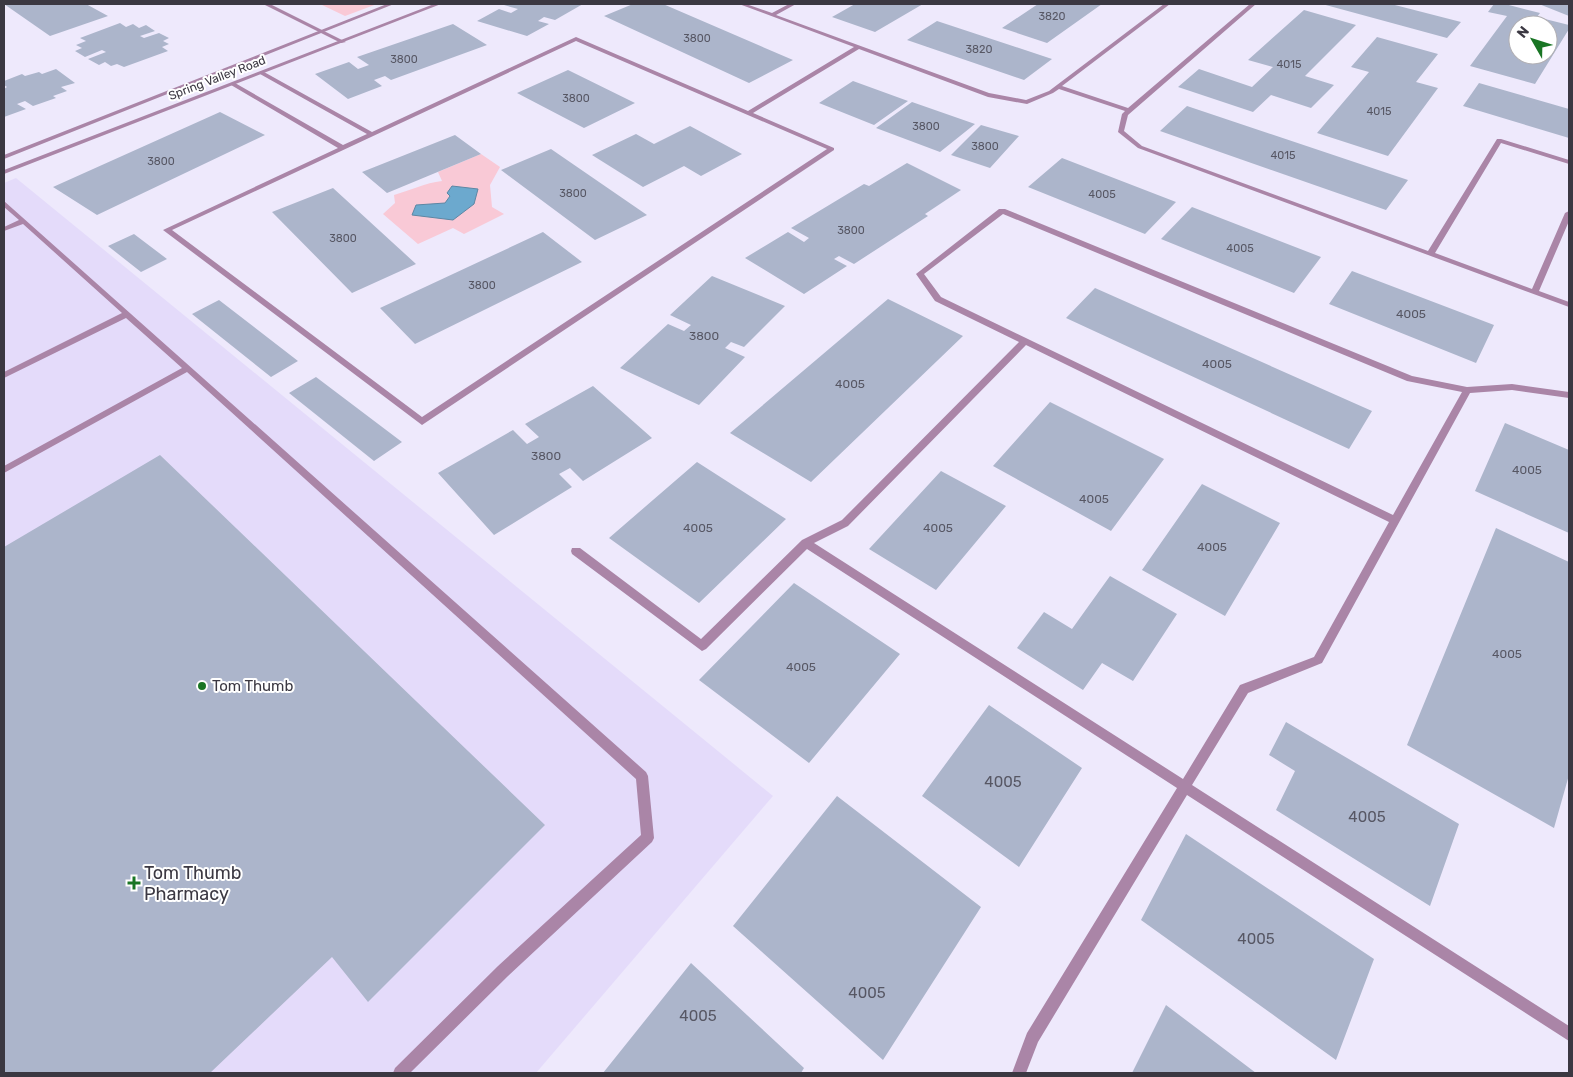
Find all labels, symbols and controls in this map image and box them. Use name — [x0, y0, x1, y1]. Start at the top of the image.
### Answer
house number: 3820 — [1038, 10, 1066, 23]
north arrow — [1508, 15, 1558, 65]
text: N — [1514, 23, 1533, 41]
house number: 3800 — [683, 32, 711, 45]
house number: 3820 — [965, 43, 993, 56]
street label: Spring Valley Road — [166, 53, 268, 103]
house number: 3800 — [390, 53, 418, 66]
house number: 4015 — [1276, 58, 1302, 71]
house number: 3800 — [562, 92, 590, 105]
house number: 4015 — [1366, 105, 1392, 118]
house number: 3800 — [912, 120, 940, 133]
house number: 3800 — [971, 140, 999, 153]
house number: 4015 — [1270, 149, 1296, 162]
house number: 3800 — [147, 155, 175, 168]
house number: 3800 — [559, 187, 587, 200]
house number: 4005 — [1088, 188, 1116, 201]
house number: 3800 — [837, 224, 865, 237]
house number: 3800 — [329, 232, 357, 245]
house number: 4005 — [1226, 242, 1254, 255]
house number: 3800 — [468, 279, 496, 292]
house number: 4005 — [1396, 307, 1426, 321]
house number: 3800 — [689, 329, 719, 343]
house number: 4005 — [1202, 357, 1232, 371]
house number: 4005 — [835, 377, 865, 391]
house number: 3800 — [531, 449, 561, 463]
house number: 4005 — [1512, 463, 1542, 477]
house number: 4005 — [1079, 492, 1109, 506]
house number: 4005 — [683, 521, 713, 535]
house number: 4005 — [923, 521, 953, 535]
house number: 4005 — [1197, 540, 1227, 554]
house number: 4005 — [1492, 647, 1522, 661]
house number: 4005 — [786, 660, 816, 674]
place label: Tom Thumb — [212, 677, 293, 695]
marker: Tom Thumb — [196, 680, 208, 692]
house number: 4005 — [984, 773, 1022, 791]
house number: 4005 — [1348, 808, 1386, 826]
place label: Tom Thumb Pharmacy — [144, 862, 242, 905]
marker: Tom Thumb Pharmacy — [128, 877, 140, 889]
house number: 4005 — [1237, 930, 1275, 948]
house number: 4005 — [848, 984, 886, 1002]
house number: 4005 — [679, 1007, 717, 1025]

